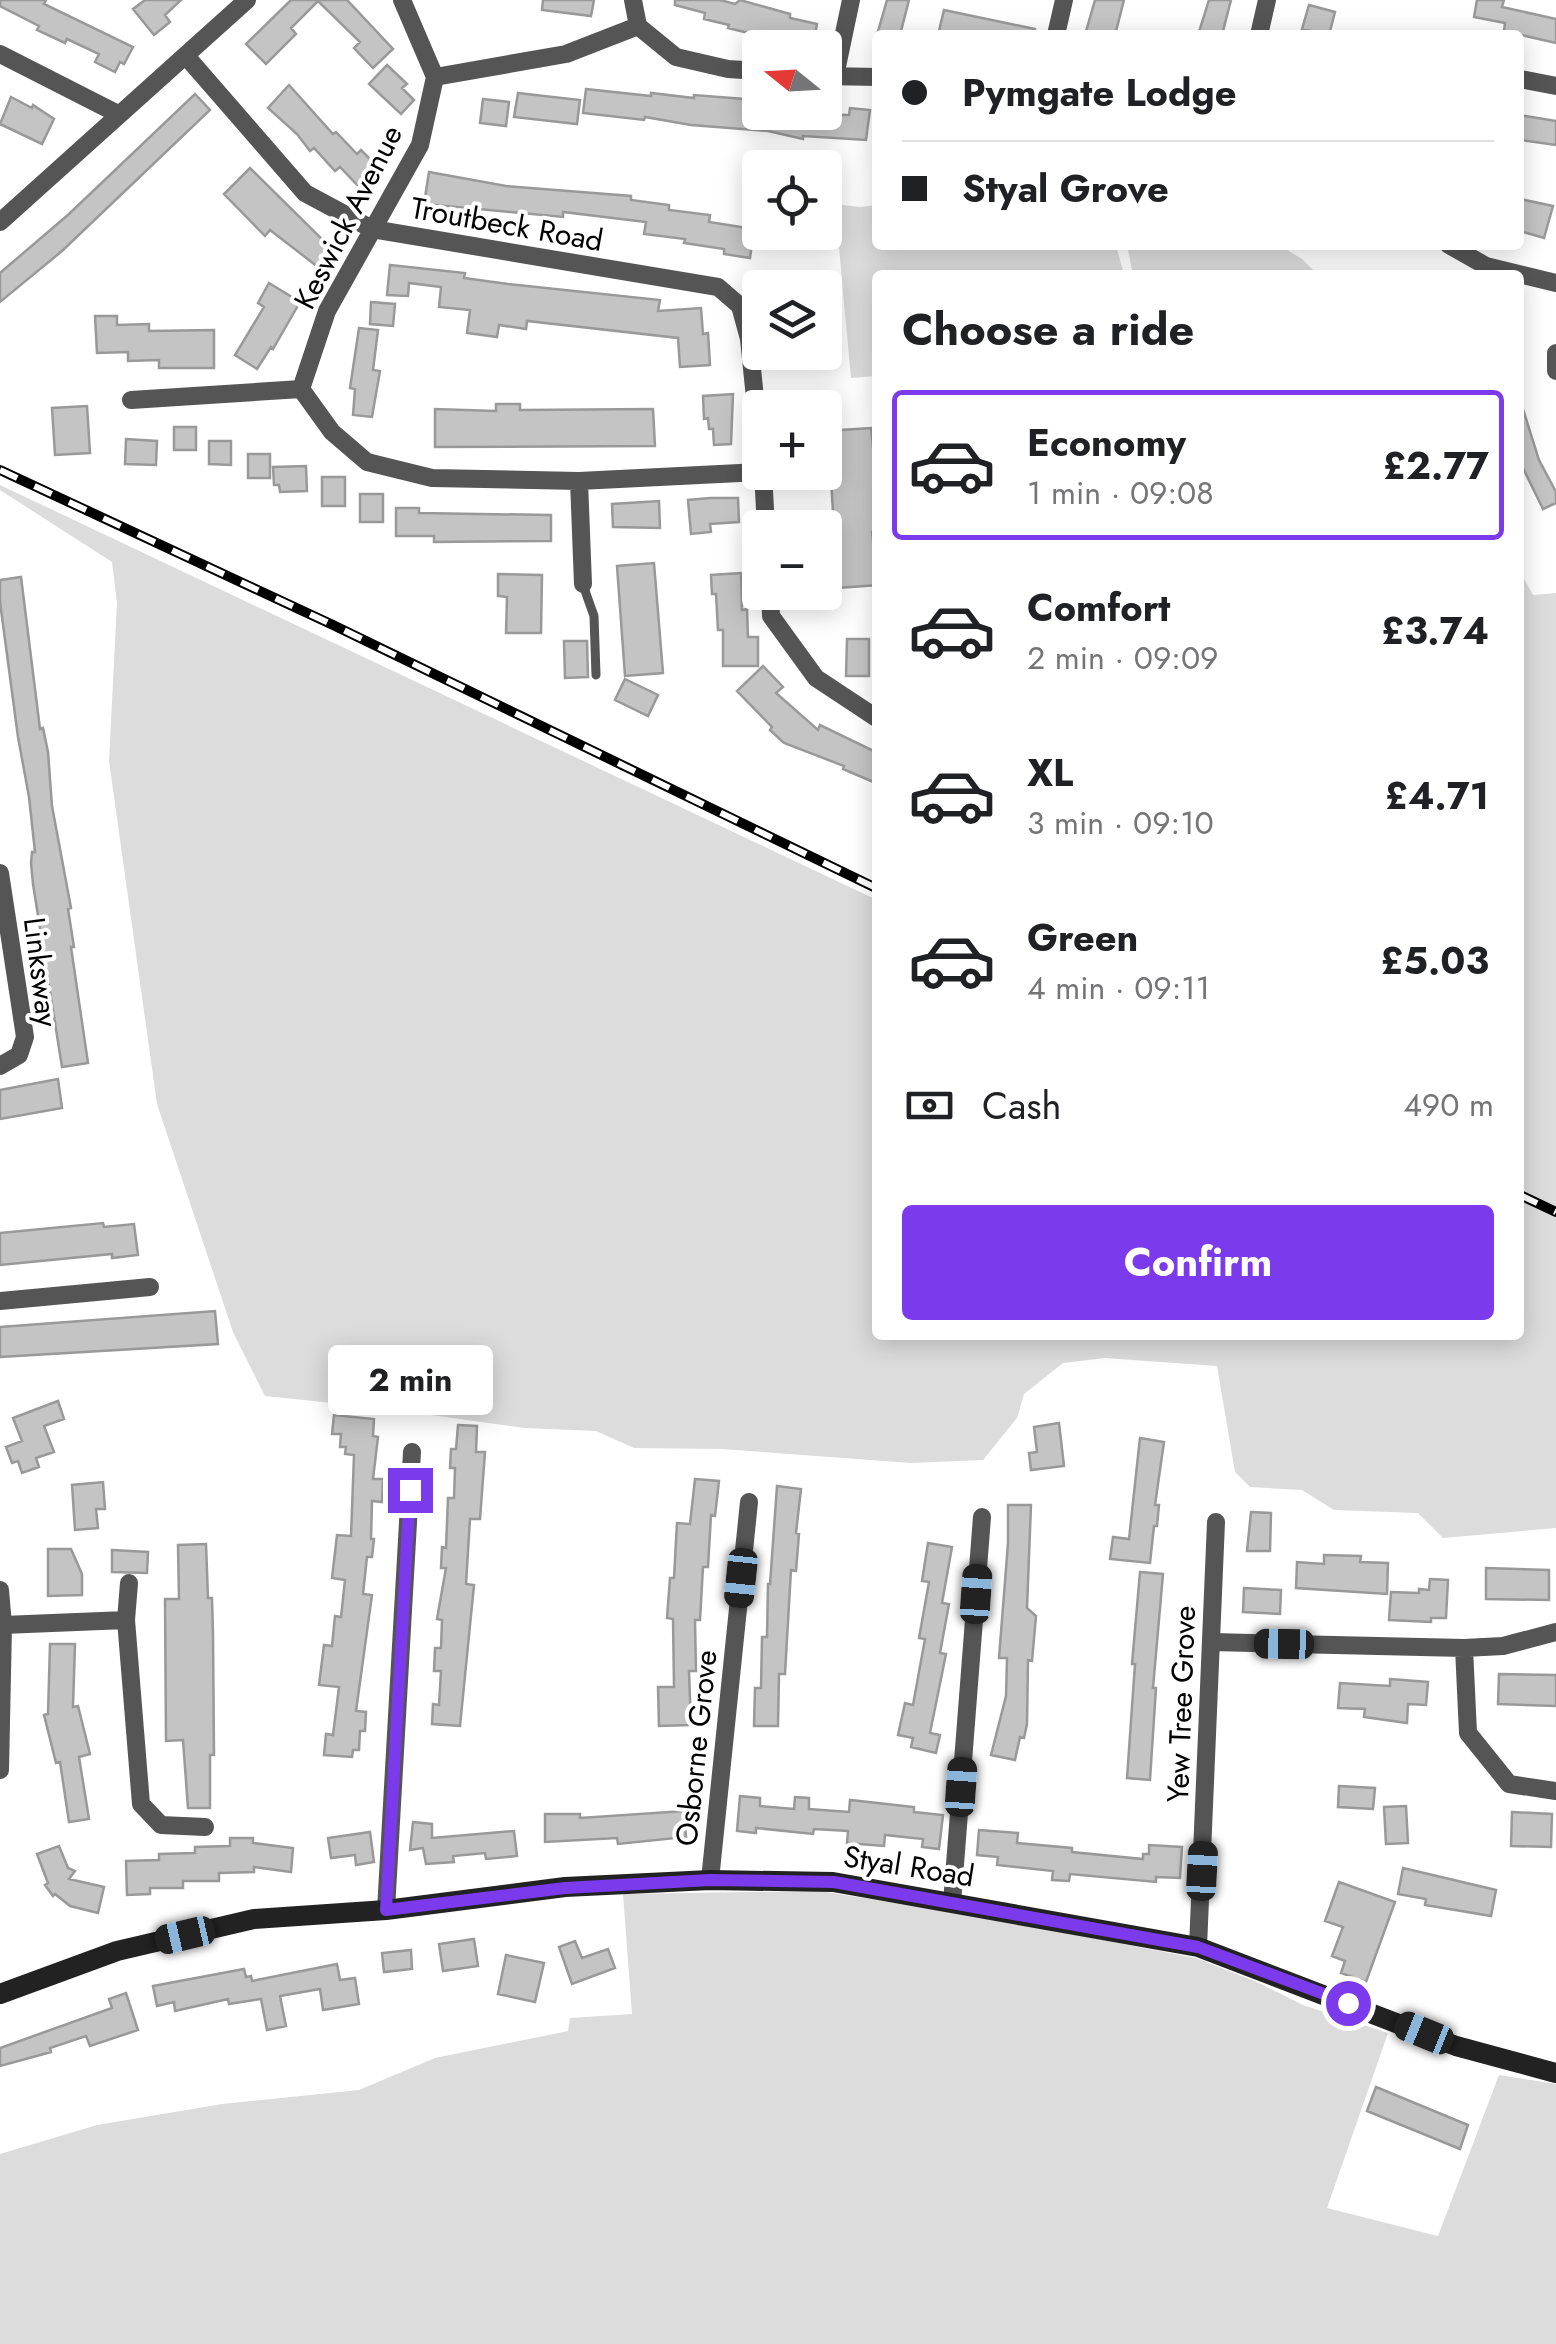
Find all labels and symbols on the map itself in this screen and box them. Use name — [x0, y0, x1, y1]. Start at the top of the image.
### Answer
north arrow — [742, 30, 842, 130]
street label: Keswick Avenue — [283, 117, 413, 317]
street label: Troutbeck Road — [407, 186, 607, 262]
street label: Linksway — [13, 915, 69, 1030]
callout: 2 min — [328, 1345, 492, 1415]
route end — [388, 1468, 433, 1513]
car — [723, 1547, 759, 1609]
car — [959, 1563, 993, 1625]
street label: Yew Tree Grove — [1156, 1605, 1206, 1803]
car — [1254, 1628, 1314, 1660]
street label: Osborne Grove — [664, 1648, 728, 1848]
car — [944, 1756, 978, 1818]
street label: Styal Road — [841, 1834, 977, 1898]
car — [1185, 1840, 1219, 1902]
car — [152, 1914, 218, 1956]
route start — [1326, 1981, 1371, 2026]
car — [1391, 2008, 1457, 2058]

